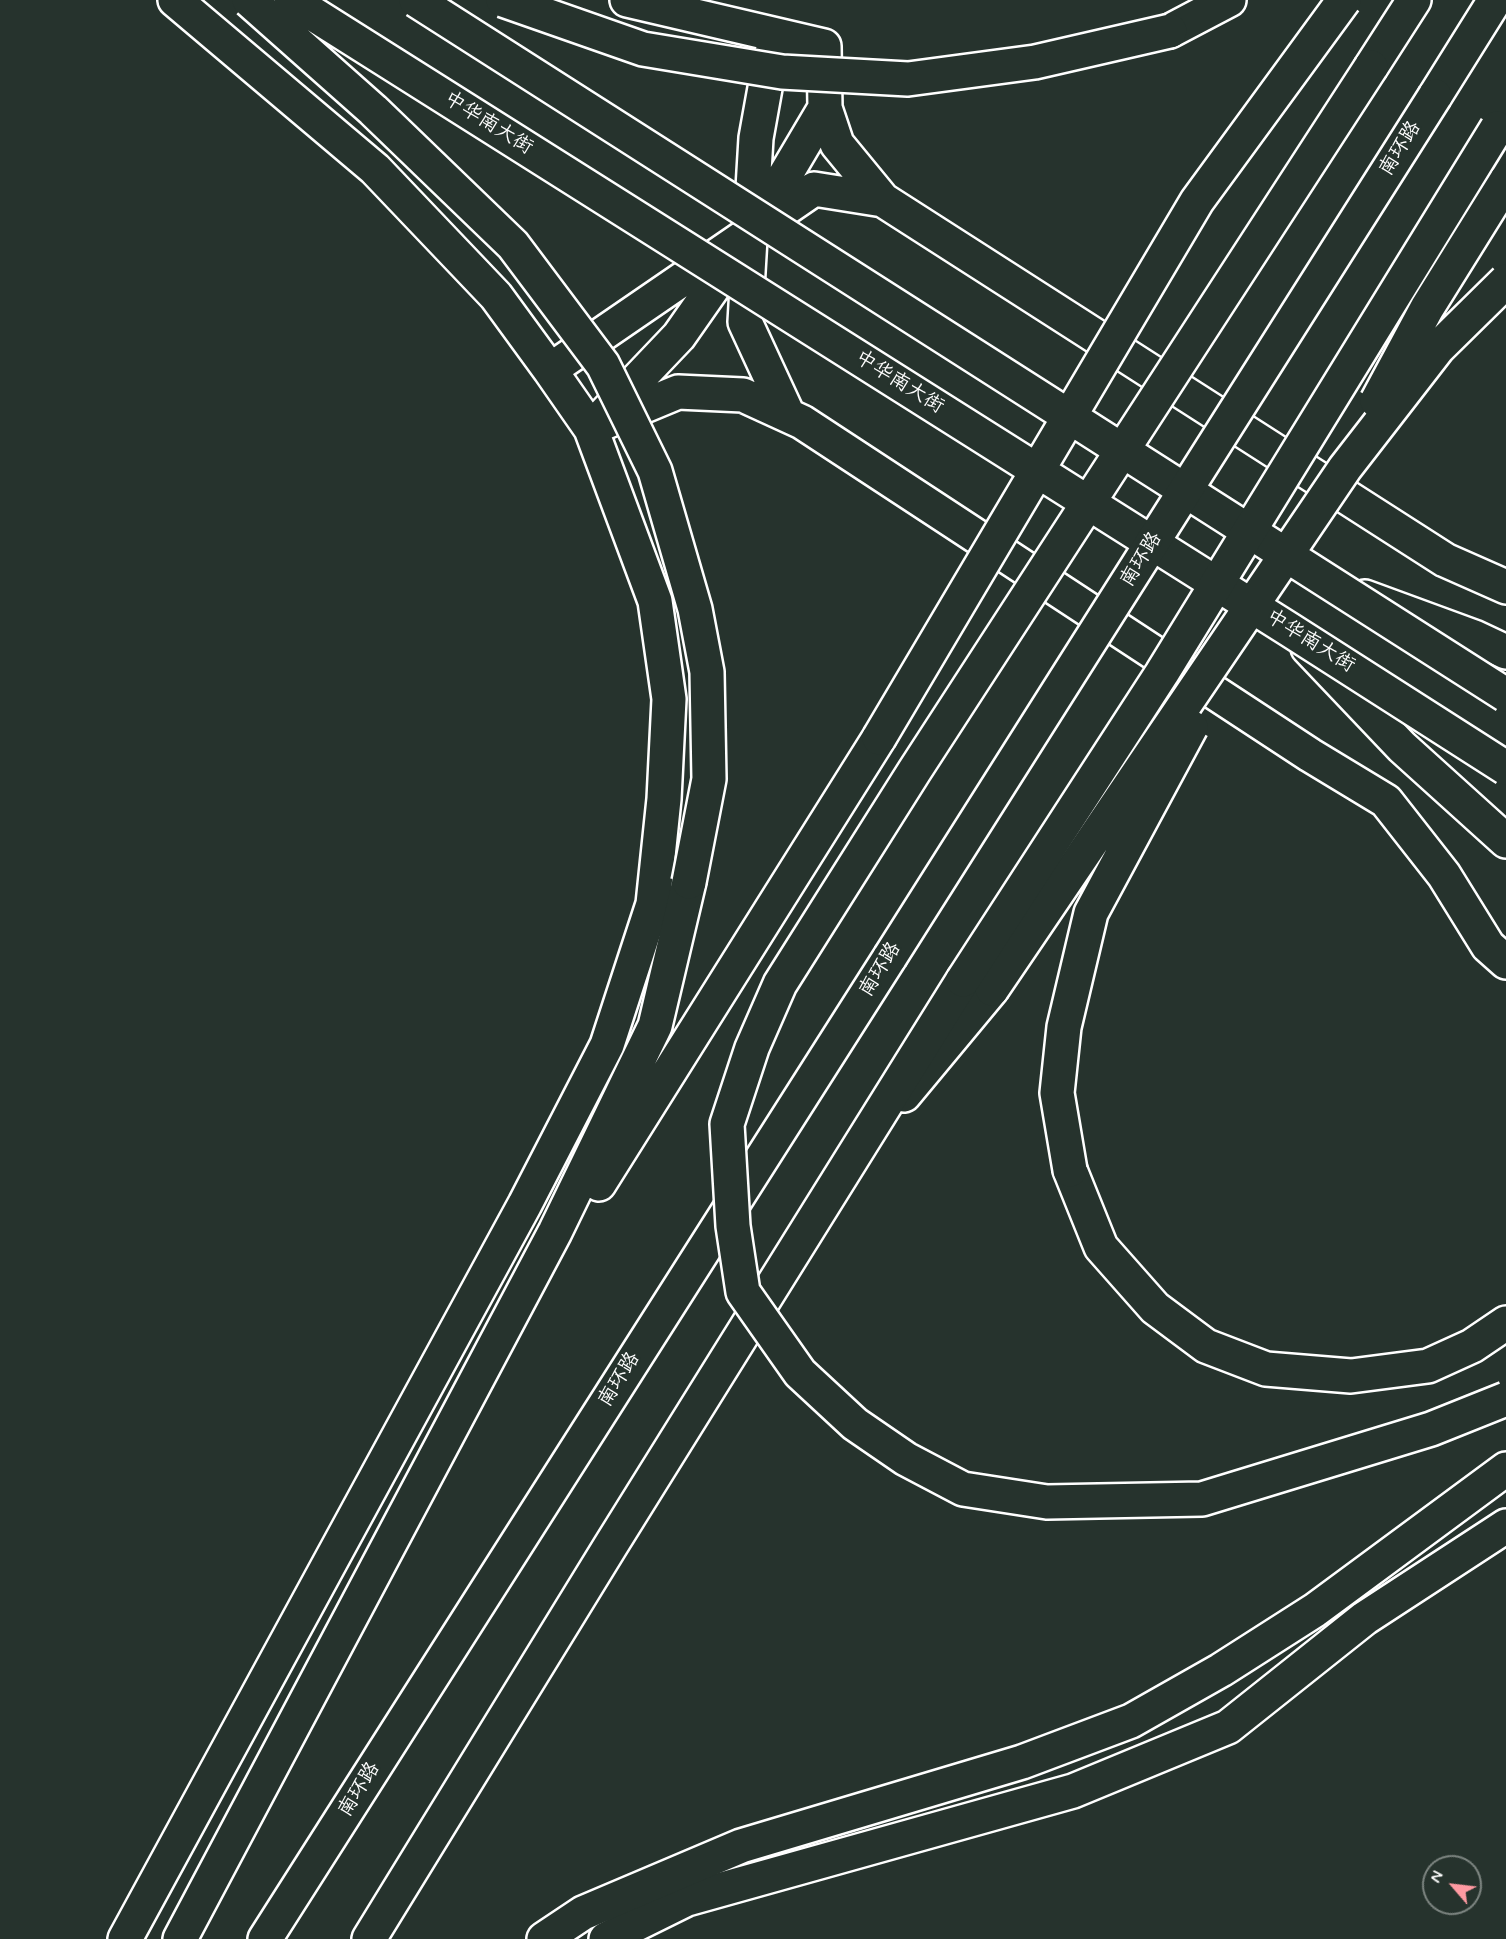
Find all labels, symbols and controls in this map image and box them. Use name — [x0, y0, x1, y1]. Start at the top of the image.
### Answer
street label: 中华南大街 — [439, 87, 537, 161]
street label: 南环路 — [1375, 117, 1427, 181]
street label: 中华南大街 — [850, 346, 948, 420]
street label: 南环路 — [1116, 528, 1168, 592]
street label: 中华南大街 — [1261, 605, 1359, 679]
street label: 南环路 — [855, 938, 907, 1002]
street label: 南环路 — [594, 1348, 646, 1412]
street label: 南环路 — [334, 1758, 386, 1822]
north arrow — [1422, 1855, 1482, 1915]
text: N — [1426, 1868, 1449, 1887]

